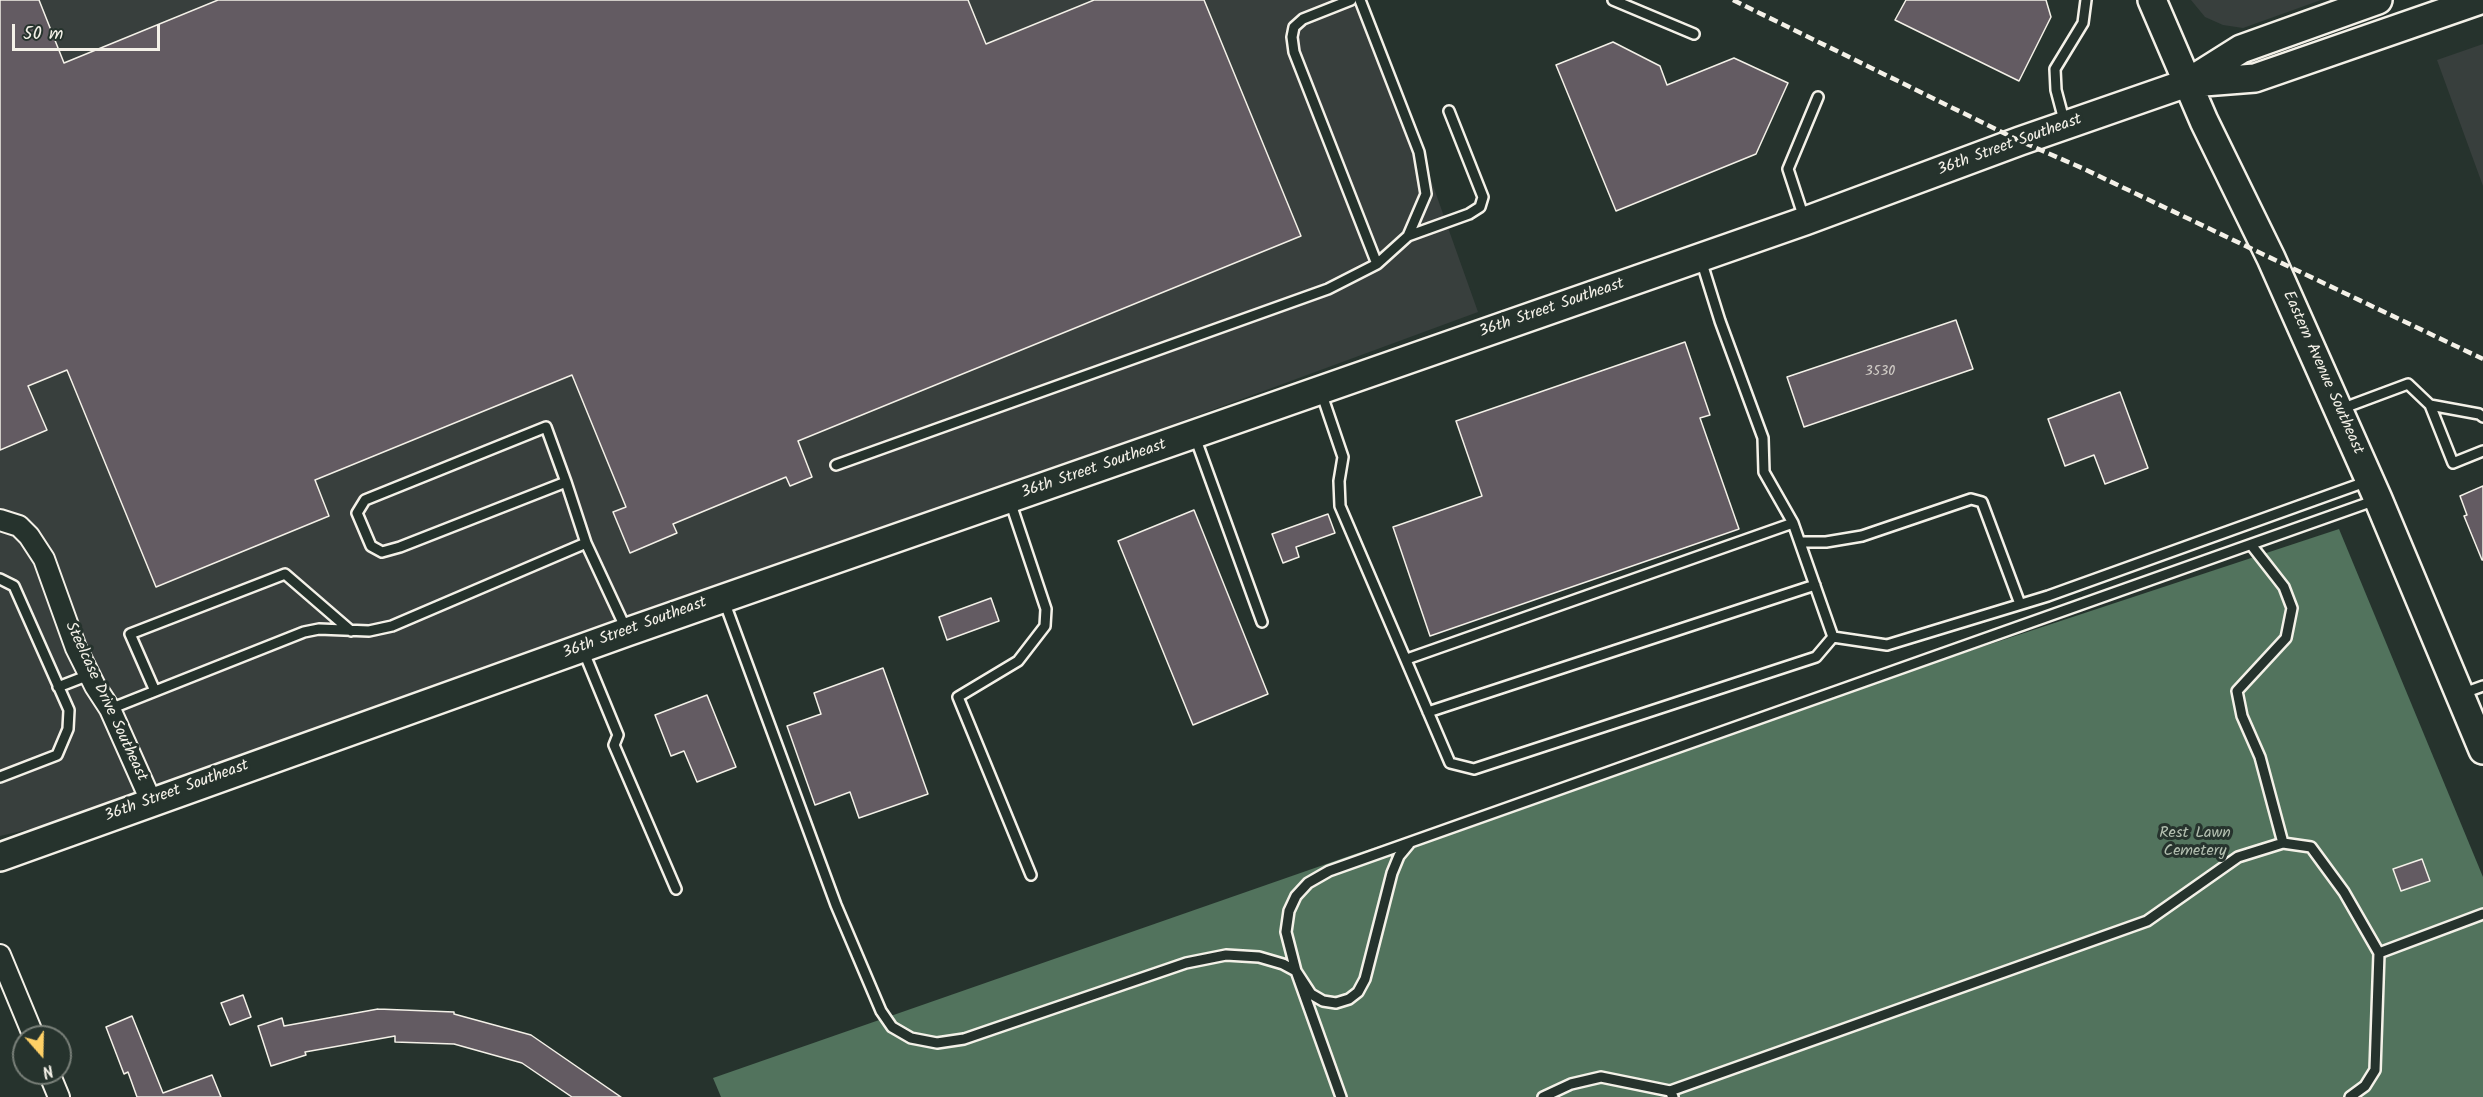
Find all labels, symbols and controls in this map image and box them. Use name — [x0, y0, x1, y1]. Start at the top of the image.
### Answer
scale bar — [15, 12, 164, 50]
text: 50 m — [23, 20, 63, 49]
street label: 36th Street Southeast — [1935, 111, 2085, 181]
street label: 36th Street Southeast — [1477, 275, 1627, 343]
street label: Eastern Avenue Southeast — [2277, 288, 2367, 458]
house number: 3530 — [1865, 365, 1895, 381]
street label: 36th Street Southeast — [1019, 436, 1169, 504]
street label: 36th Street Southeast — [560, 594, 710, 664]
street label: Steelcase Drive Southeast — [60, 619, 150, 785]
street label: 36th Street Southeast — [102, 757, 252, 827]
park label: Rest Lawn Cemetery — [2159, 824, 2231, 862]
north arrow — [12, 1025, 72, 1085]
text: N — [39, 1057, 57, 1084]

